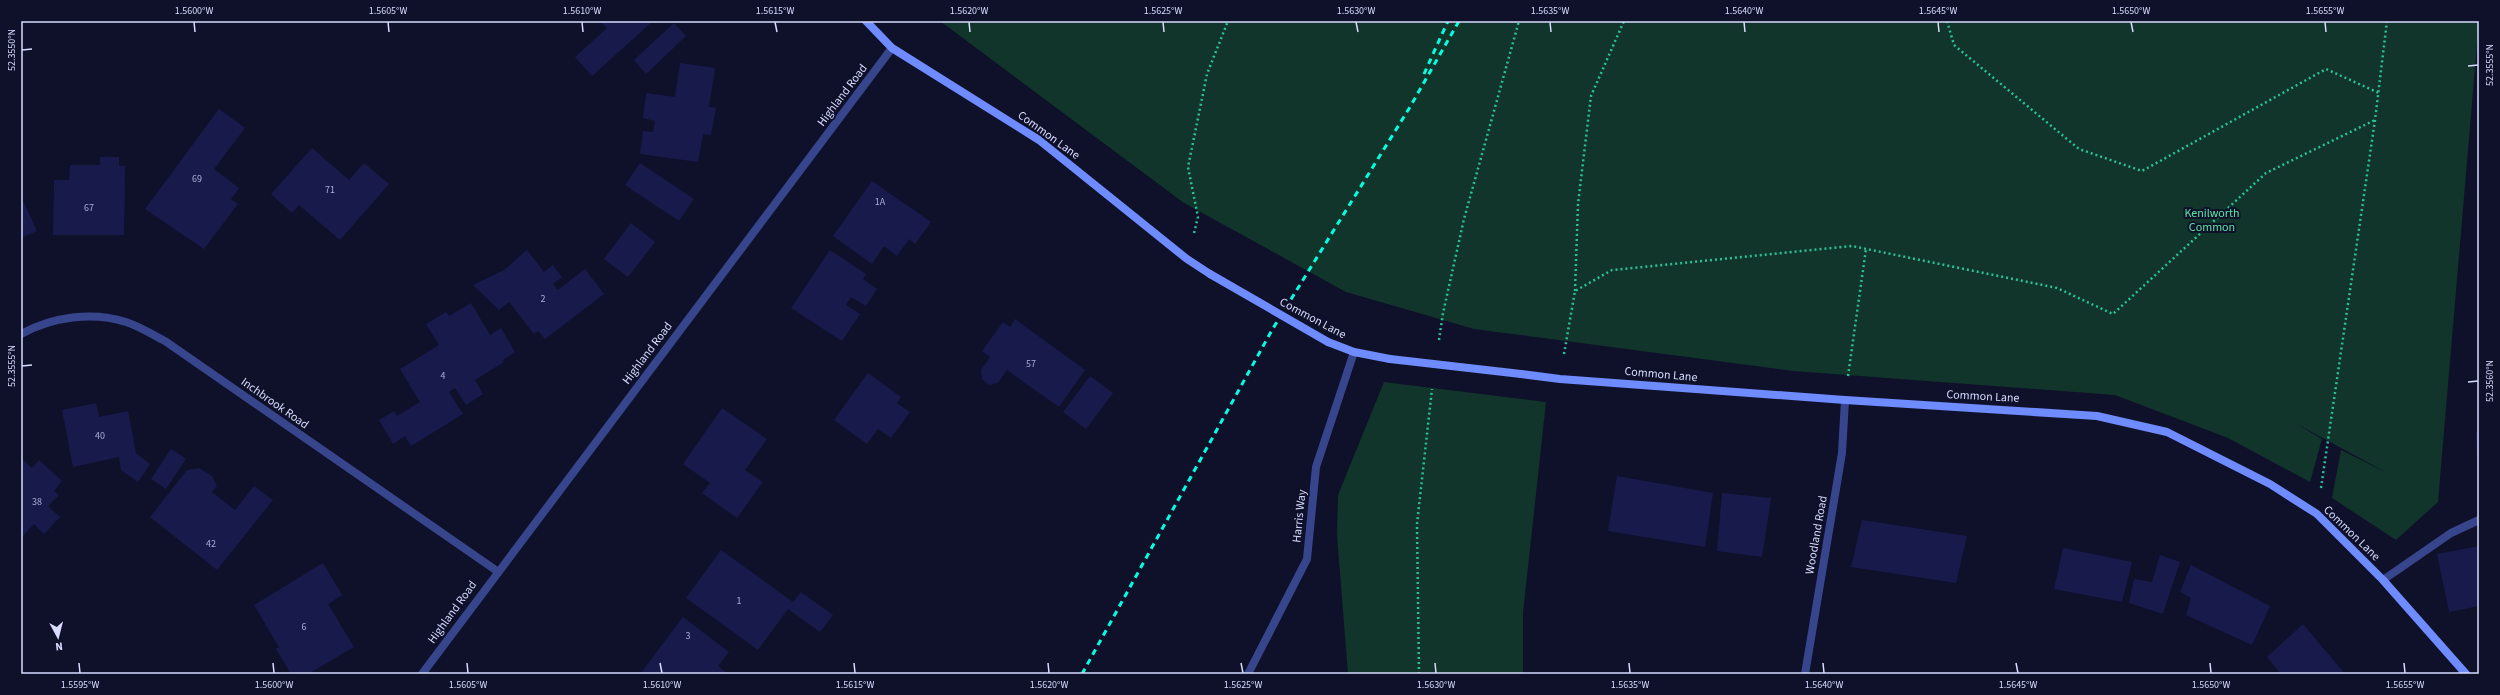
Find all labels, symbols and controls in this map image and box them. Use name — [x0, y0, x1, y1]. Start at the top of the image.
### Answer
text: 1.5600°W — [175, 4, 213, 18]
text: 1.5605°W — [369, 4, 407, 18]
text: 1.5610°W — [563, 4, 601, 18]
text: 1.5615°W — [756, 4, 794, 18]
text: 1.5620°W — [950, 4, 988, 18]
text: 1.5625°W — [1144, 4, 1182, 18]
text: 1.5630°W — [1337, 4, 1375, 18]
text: 1.5635°W — [1531, 4, 1569, 18]
text: 1.5640°W — [1725, 4, 1763, 18]
text: 1.5645°W — [1919, 4, 1957, 18]
text: 1.5650°W — [2112, 4, 2150, 18]
text: 1.5655°W — [2306, 4, 2344, 18]
text: 52.3550°N — [5, 29, 19, 71]
text: 52.3555°N — [2483, 44, 2497, 86]
street label: Highland Road — [813, 61, 871, 130]
street label: Common Lane — [1014, 107, 1083, 164]
house number: 69 — [192, 172, 202, 186]
house number: 71 — [325, 183, 335, 197]
house number: 1A — [875, 195, 886, 209]
house number: 67 — [84, 201, 94, 215]
park label: Kenilworth Common — [2184, 205, 2240, 236]
house number: 2 — [541, 292, 546, 306]
street label: Common Lane — [1276, 294, 1349, 343]
street label: Highland Road — [618, 319, 676, 388]
text: 52.3555°N — [5, 345, 19, 387]
house number: 57 — [1026, 357, 1036, 371]
text: 52.3560°N — [2483, 360, 2497, 402]
street label: Common Lane — [1624, 363, 1698, 386]
house number: 4 — [441, 369, 446, 383]
street label: Inchbrook Road — [237, 374, 312, 433]
street label: Common Lane — [1946, 386, 2020, 407]
house number: 40 — [95, 429, 105, 443]
street label: Harris Way — [1288, 488, 1311, 544]
street label: Woodland Road — [1801, 494, 1832, 576]
house number: 38 — [32, 495, 42, 509]
street label: Common Lane — [2319, 502, 2384, 565]
house number: 42 — [206, 537, 216, 551]
street label: Highland Road — [424, 577, 481, 647]
house number: 1 — [737, 594, 742, 608]
north arrow — [38, 617, 78, 657]
house number: 6 — [302, 620, 307, 634]
house number: 3 — [686, 629, 691, 643]
text: N — [55, 639, 64, 654]
text: 1.5595°W — [61, 678, 99, 692]
text: 1.5600°W — [255, 678, 293, 692]
text: 1.5605°W — [449, 678, 487, 692]
text: 1.5610°W — [643, 678, 681, 692]
text: 1.5615°W — [836, 678, 874, 692]
text: 1.5620°W — [1030, 678, 1068, 692]
text: 1.5625°W — [1224, 678, 1262, 692]
text: 1.5630°W — [1417, 678, 1455, 692]
text: 1.5635°W — [1611, 678, 1649, 692]
text: 1.5640°W — [1805, 678, 1843, 692]
text: 1.5645°W — [1999, 678, 2037, 692]
text: 1.5650°W — [2192, 678, 2230, 692]
text: 1.5655°W — [2386, 678, 2424, 692]

